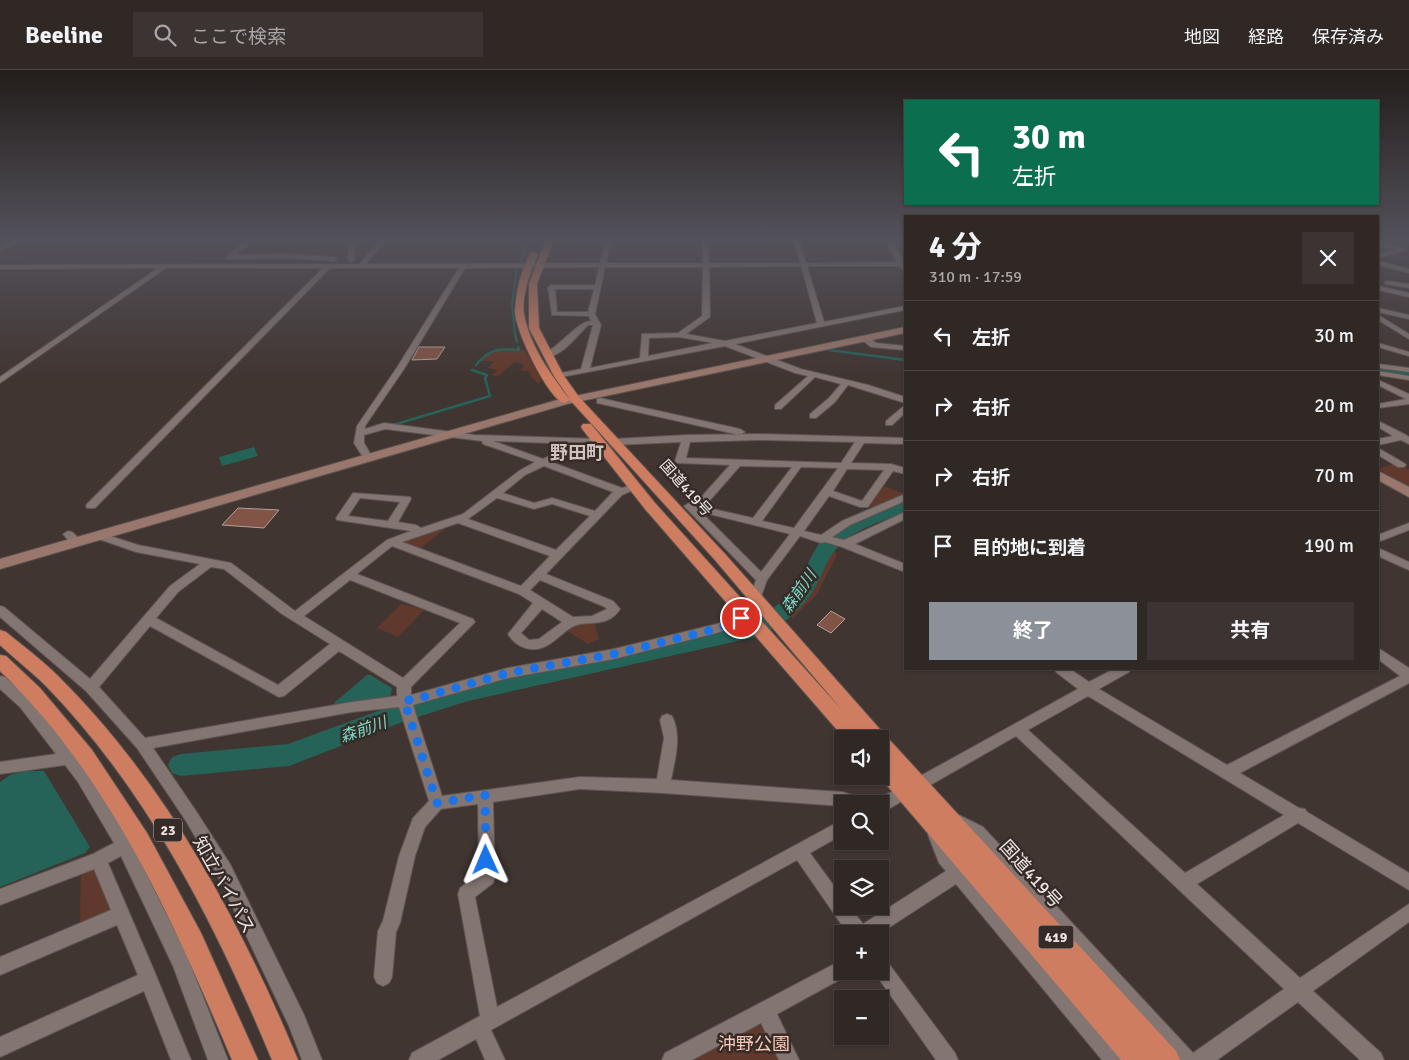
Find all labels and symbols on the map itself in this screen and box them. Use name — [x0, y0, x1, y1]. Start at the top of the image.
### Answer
district label: 野田町 — [550, 442, 604, 464]
street label: 国道419号 — [656, 456, 716, 520]
water label: 森前川 — [777, 565, 822, 617]
pin — [720, 597, 762, 639]
water label: 森前川 — [337, 712, 391, 747]
road number: 23 — [154, 818, 182, 842]
street label: 知立バイパス — [188, 833, 260, 937]
position arrow — [459, 833, 511, 885]
street label: 国道419号 — [995, 836, 1067, 912]
road number: 419 — [1038, 926, 1074, 949]
park label: 沖野公園 — [718, 1033, 790, 1055]

